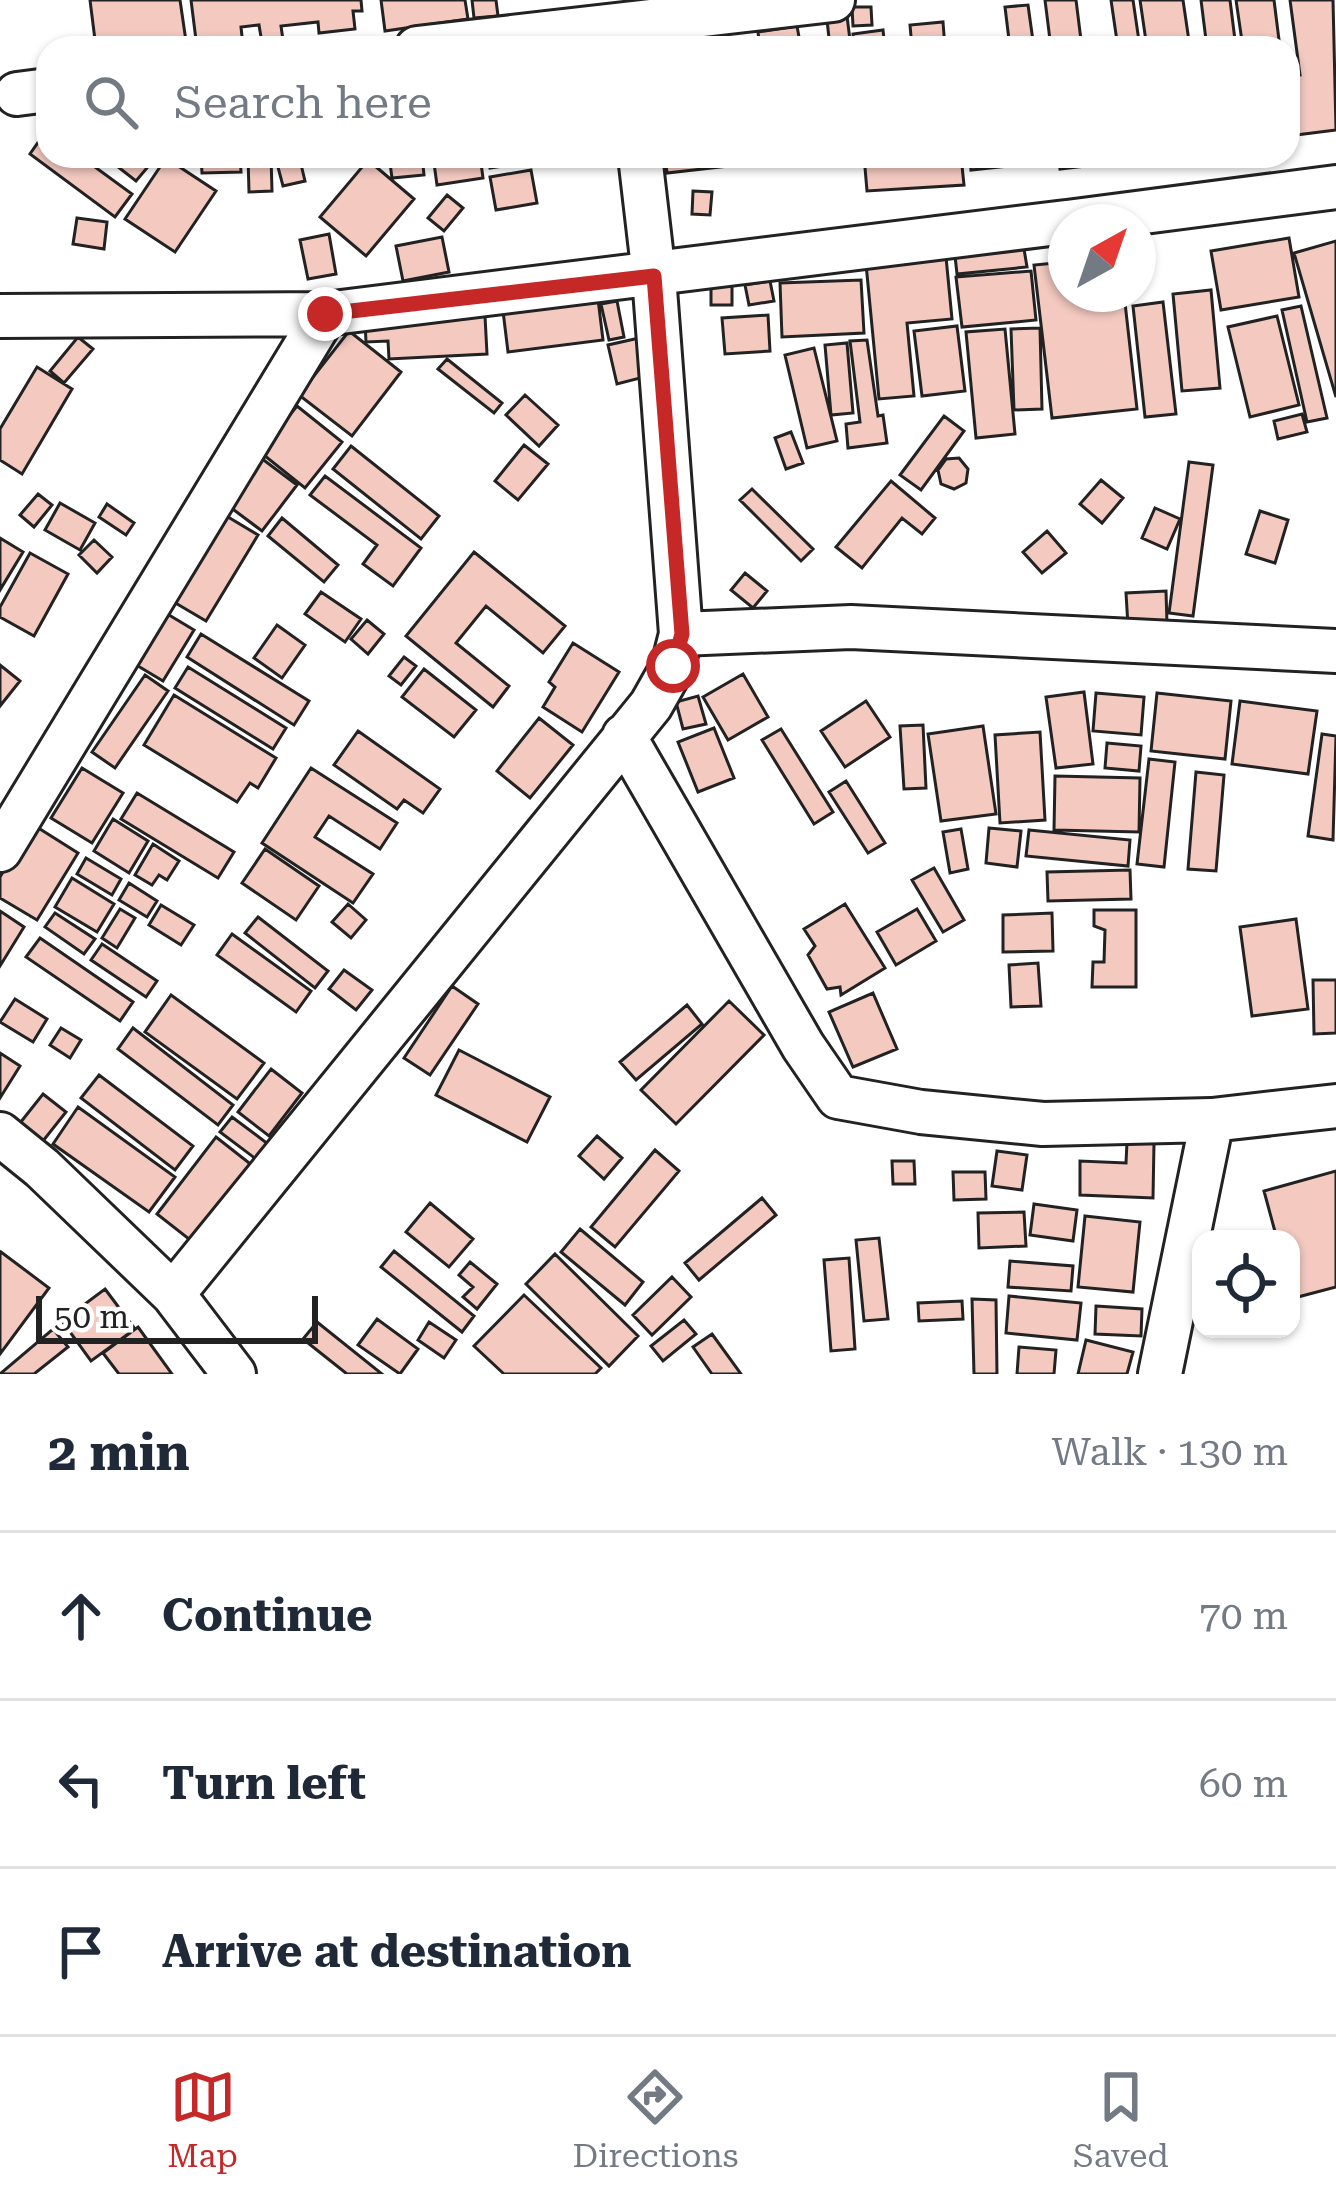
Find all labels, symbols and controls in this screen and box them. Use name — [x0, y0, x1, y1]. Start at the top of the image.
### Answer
search box — [36, 36, 1300, 168]
icon: search — [78, 69, 144, 135]
text: Search here — [174, 76, 432, 129]
north arrow — [1048, 204, 1156, 312]
route end — [298, 287, 352, 341]
route start — [646, 639, 700, 693]
map controls — [1192, 1230, 1300, 1338]
button: locate — [1192, 1230, 1300, 1338]
scale bar — [36, 1290, 318, 1343]
text: 50 m — [54, 1297, 129, 1336]
text: 2 min — [48, 1423, 190, 1482]
text: Walk · 130 m — [1052, 1429, 1288, 1475]
icon: ahead — [48, 1583, 114, 1649]
text: Continue — [162, 1589, 373, 1642]
text: 70 m — [1199, 1593, 1288, 1639]
icon: left — [48, 1751, 114, 1817]
text: Turn left — [162, 1757, 366, 1810]
text: 60 m — [1199, 1761, 1288, 1807]
icon: arrive — [48, 1919, 114, 1985]
text: Arrive at destination — [162, 1925, 631, 1978]
tab: Map — [167, 2064, 238, 2175]
tab: Directions — [572, 2064, 738, 2175]
tab: Saved — [1073, 2064, 1169, 2175]

